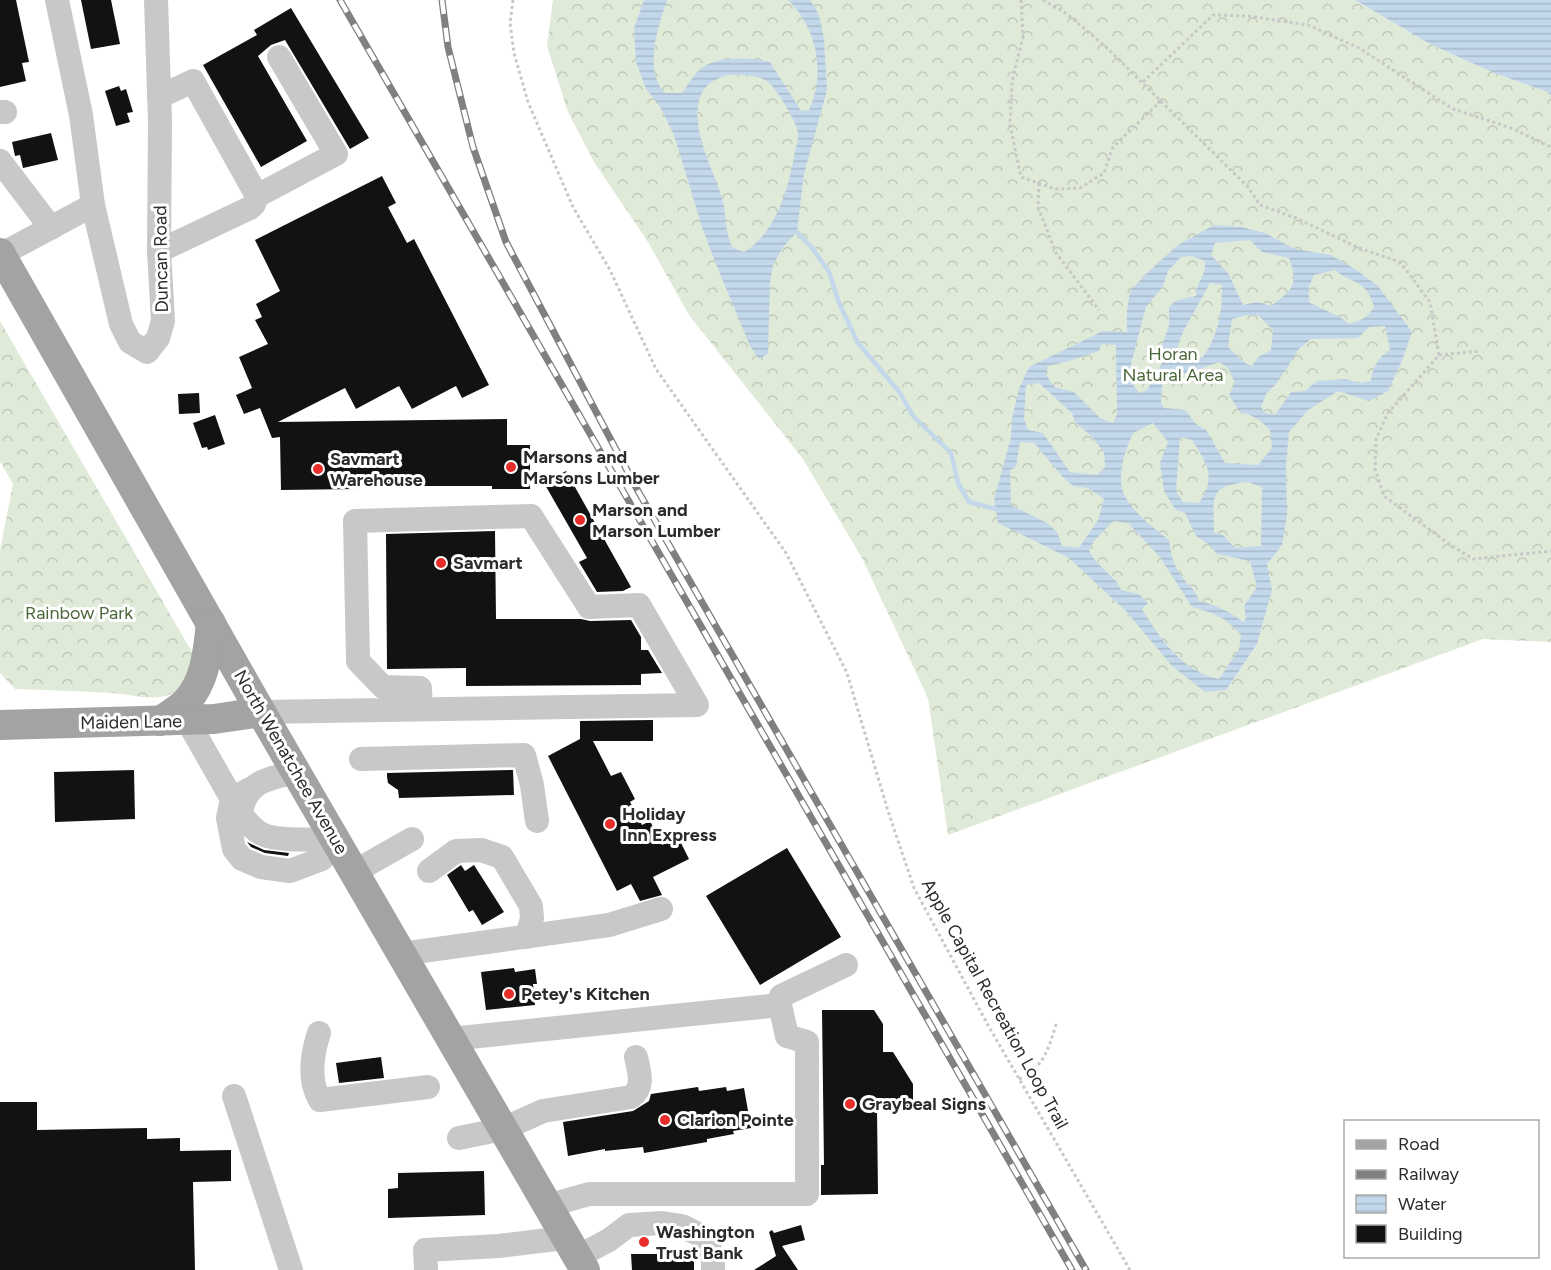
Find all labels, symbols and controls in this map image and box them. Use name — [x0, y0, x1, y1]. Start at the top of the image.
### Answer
street label: Duncan Road — [149, 205, 173, 313]
park label: Horan Natural Area — [1123, 343, 1223, 386]
place label: Marsons and Marsons Lumber — [523, 446, 660, 489]
place label: Savmart Warehouse — [330, 448, 423, 491]
marker: Marsons and Marsons Lumber — [504, 460, 518, 474]
marker: Savmart Warehouse — [311, 462, 325, 476]
place label: Marson and Marson Lumber — [592, 499, 720, 542]
marker: Marson and Marson Lumber — [573, 513, 587, 527]
place label: Savmart — [453, 552, 523, 574]
marker: Savmart — [434, 556, 448, 570]
park label: Rainbow Park — [25, 602, 133, 624]
street label: North Wenatchee Avenue — [229, 666, 353, 858]
street label: Maiden Lane — [80, 710, 182, 734]
place label: Holiday Inn Express — [622, 803, 717, 846]
marker: Holiday Inn Express — [603, 817, 617, 831]
street label: Apple Capital Recreation Loop Trail — [917, 875, 1073, 1133]
place label: Petey's Kitchen — [521, 983, 650, 1005]
marker: Petey's Kitchen — [502, 987, 516, 1001]
place label: Graybeal Signs — [862, 1093, 987, 1115]
marker: Graybeal Signs — [843, 1097, 857, 1111]
place label: Clarion Pointe — [677, 1109, 794, 1131]
marker: Clarion Pointe — [658, 1113, 672, 1127]
legend — [1344, 1120, 1539, 1258]
text: Road — [1398, 1133, 1439, 1155]
text: Railway — [1398, 1163, 1460, 1185]
text: Water — [1398, 1193, 1446, 1215]
place label: Washington Trust Bank — [656, 1221, 755, 1264]
text: Building — [1398, 1223, 1463, 1245]
marker: Washington Trust Bank — [637, 1235, 651, 1249]

